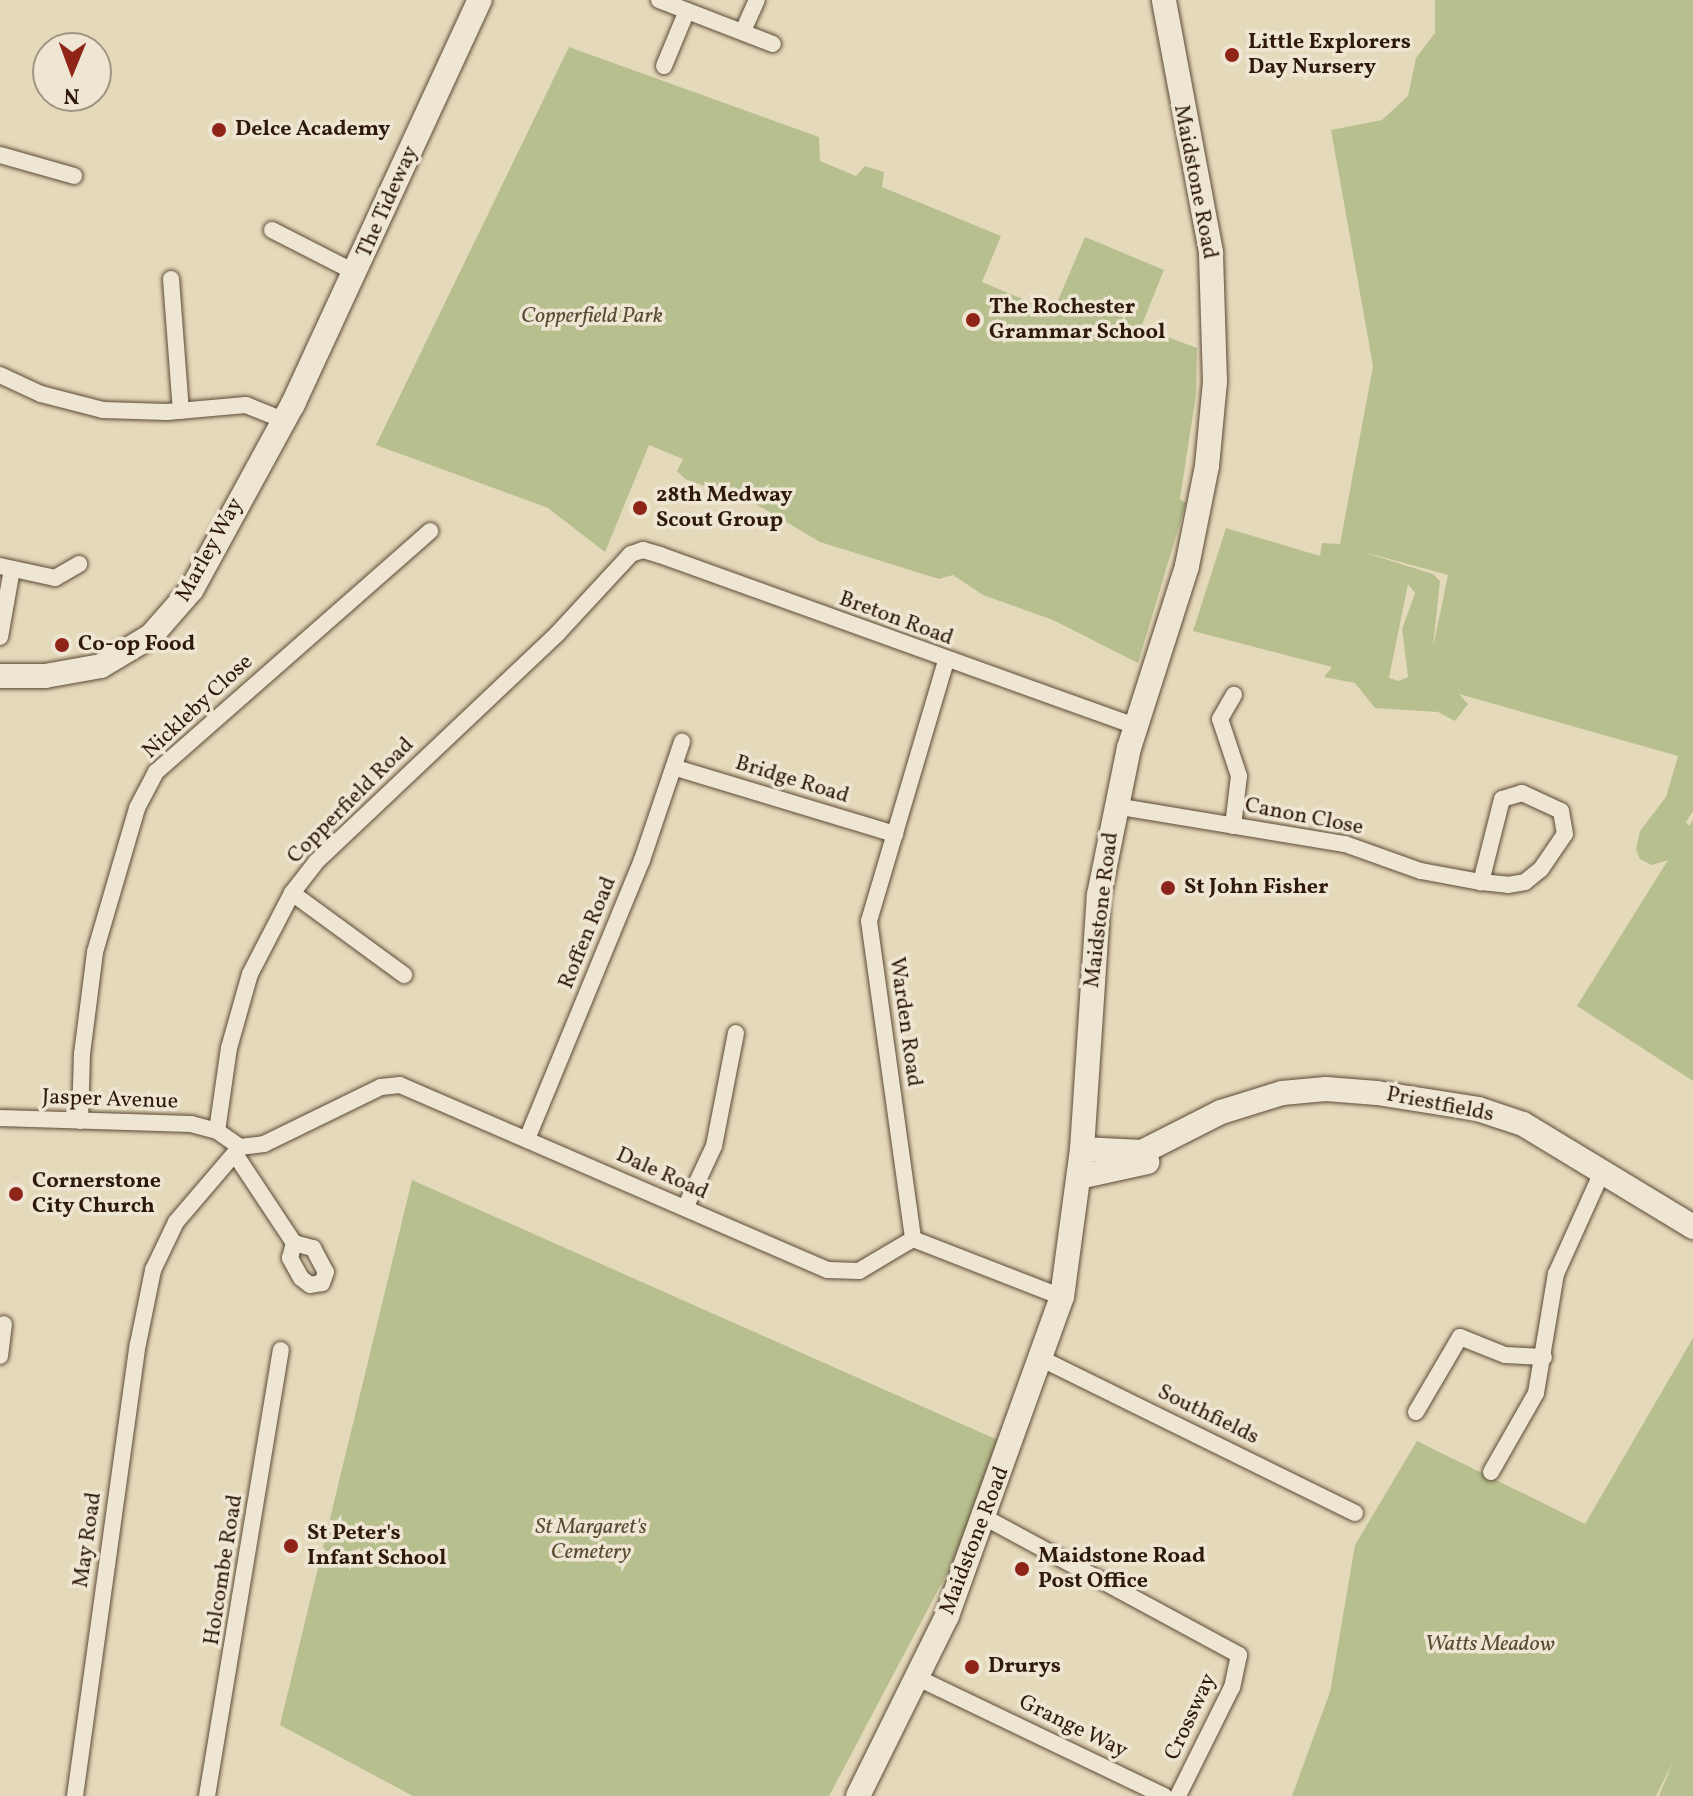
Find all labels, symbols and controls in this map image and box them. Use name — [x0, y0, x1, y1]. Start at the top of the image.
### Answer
place label: Little Explorers Day Nursery — [1248, 29, 1411, 80]
north arrow — [32, 32, 112, 112]
marker: Little Explorers Day Nursery — [1223, 46, 1241, 64]
text: N — [63, 79, 80, 110]
street label: Maidstone Road — [1167, 103, 1223, 261]
place label: Delce Academy — [235, 117, 390, 143]
marker: Delce Academy — [210, 121, 228, 139]
street label: The Tideway — [351, 142, 425, 262]
place label: The Rochester Grammar School — [989, 294, 1165, 346]
park label: Copperfield Park — [521, 304, 663, 330]
marker: The Rochester Grammar School — [964, 311, 982, 329]
place label: 28th Medway Scout Group — [656, 482, 793, 534]
street label: Marley Way — [170, 493, 250, 607]
marker: 28th Medway Scout Group — [631, 499, 649, 517]
street label: Breton Road — [835, 586, 957, 652]
place label: Co-op Food — [78, 632, 195, 658]
marker: Co-op Food — [53, 636, 71, 654]
street label: Nickleby Close — [137, 649, 259, 765]
street label: Copperfield Road — [282, 732, 420, 870]
street label: Bridge Road — [732, 750, 852, 810]
street label: Canon Close — [1242, 793, 1366, 841]
street label: Maidstone Road — [1079, 831, 1125, 989]
street label: Roffen Road — [554, 873, 622, 993]
place label: St John Fisher — [1184, 875, 1328, 901]
marker: St John Fisher — [1159, 879, 1177, 897]
street label: Warden Road — [883, 955, 927, 1089]
street label: Priestfields — [1384, 1082, 1496, 1128]
street label: Jasper Avenue — [41, 1084, 179, 1116]
street label: Dale Road — [612, 1142, 712, 1206]
place label: Cornerstone City Church — [32, 1168, 161, 1220]
marker: Cornerstone City Church — [7, 1185, 25, 1203]
street label: Southfields — [1153, 1379, 1263, 1451]
street label: Maidstone Road — [935, 1463, 1015, 1619]
street label: May Road — [68, 1490, 108, 1590]
street label: Holcombe Road — [199, 1493, 249, 1647]
park label: St Margaret's Cemetery — [535, 1514, 647, 1566]
place label: St Peter's Infant School — [307, 1520, 446, 1572]
marker: St Peter's Infant School — [282, 1537, 300, 1555]
place label: Maidstone Road Post Office — [1038, 1543, 1205, 1594]
marker: Maidstone Road Post Office — [1013, 1560, 1031, 1578]
park label: Watts Meadow — [1425, 1632, 1555, 1658]
place label: Drurys — [988, 1654, 1061, 1680]
marker: Drurys — [963, 1658, 981, 1676]
street label: Crossway — [1159, 1669, 1223, 1765]
street label: Grange Way — [1014, 1689, 1132, 1765]

